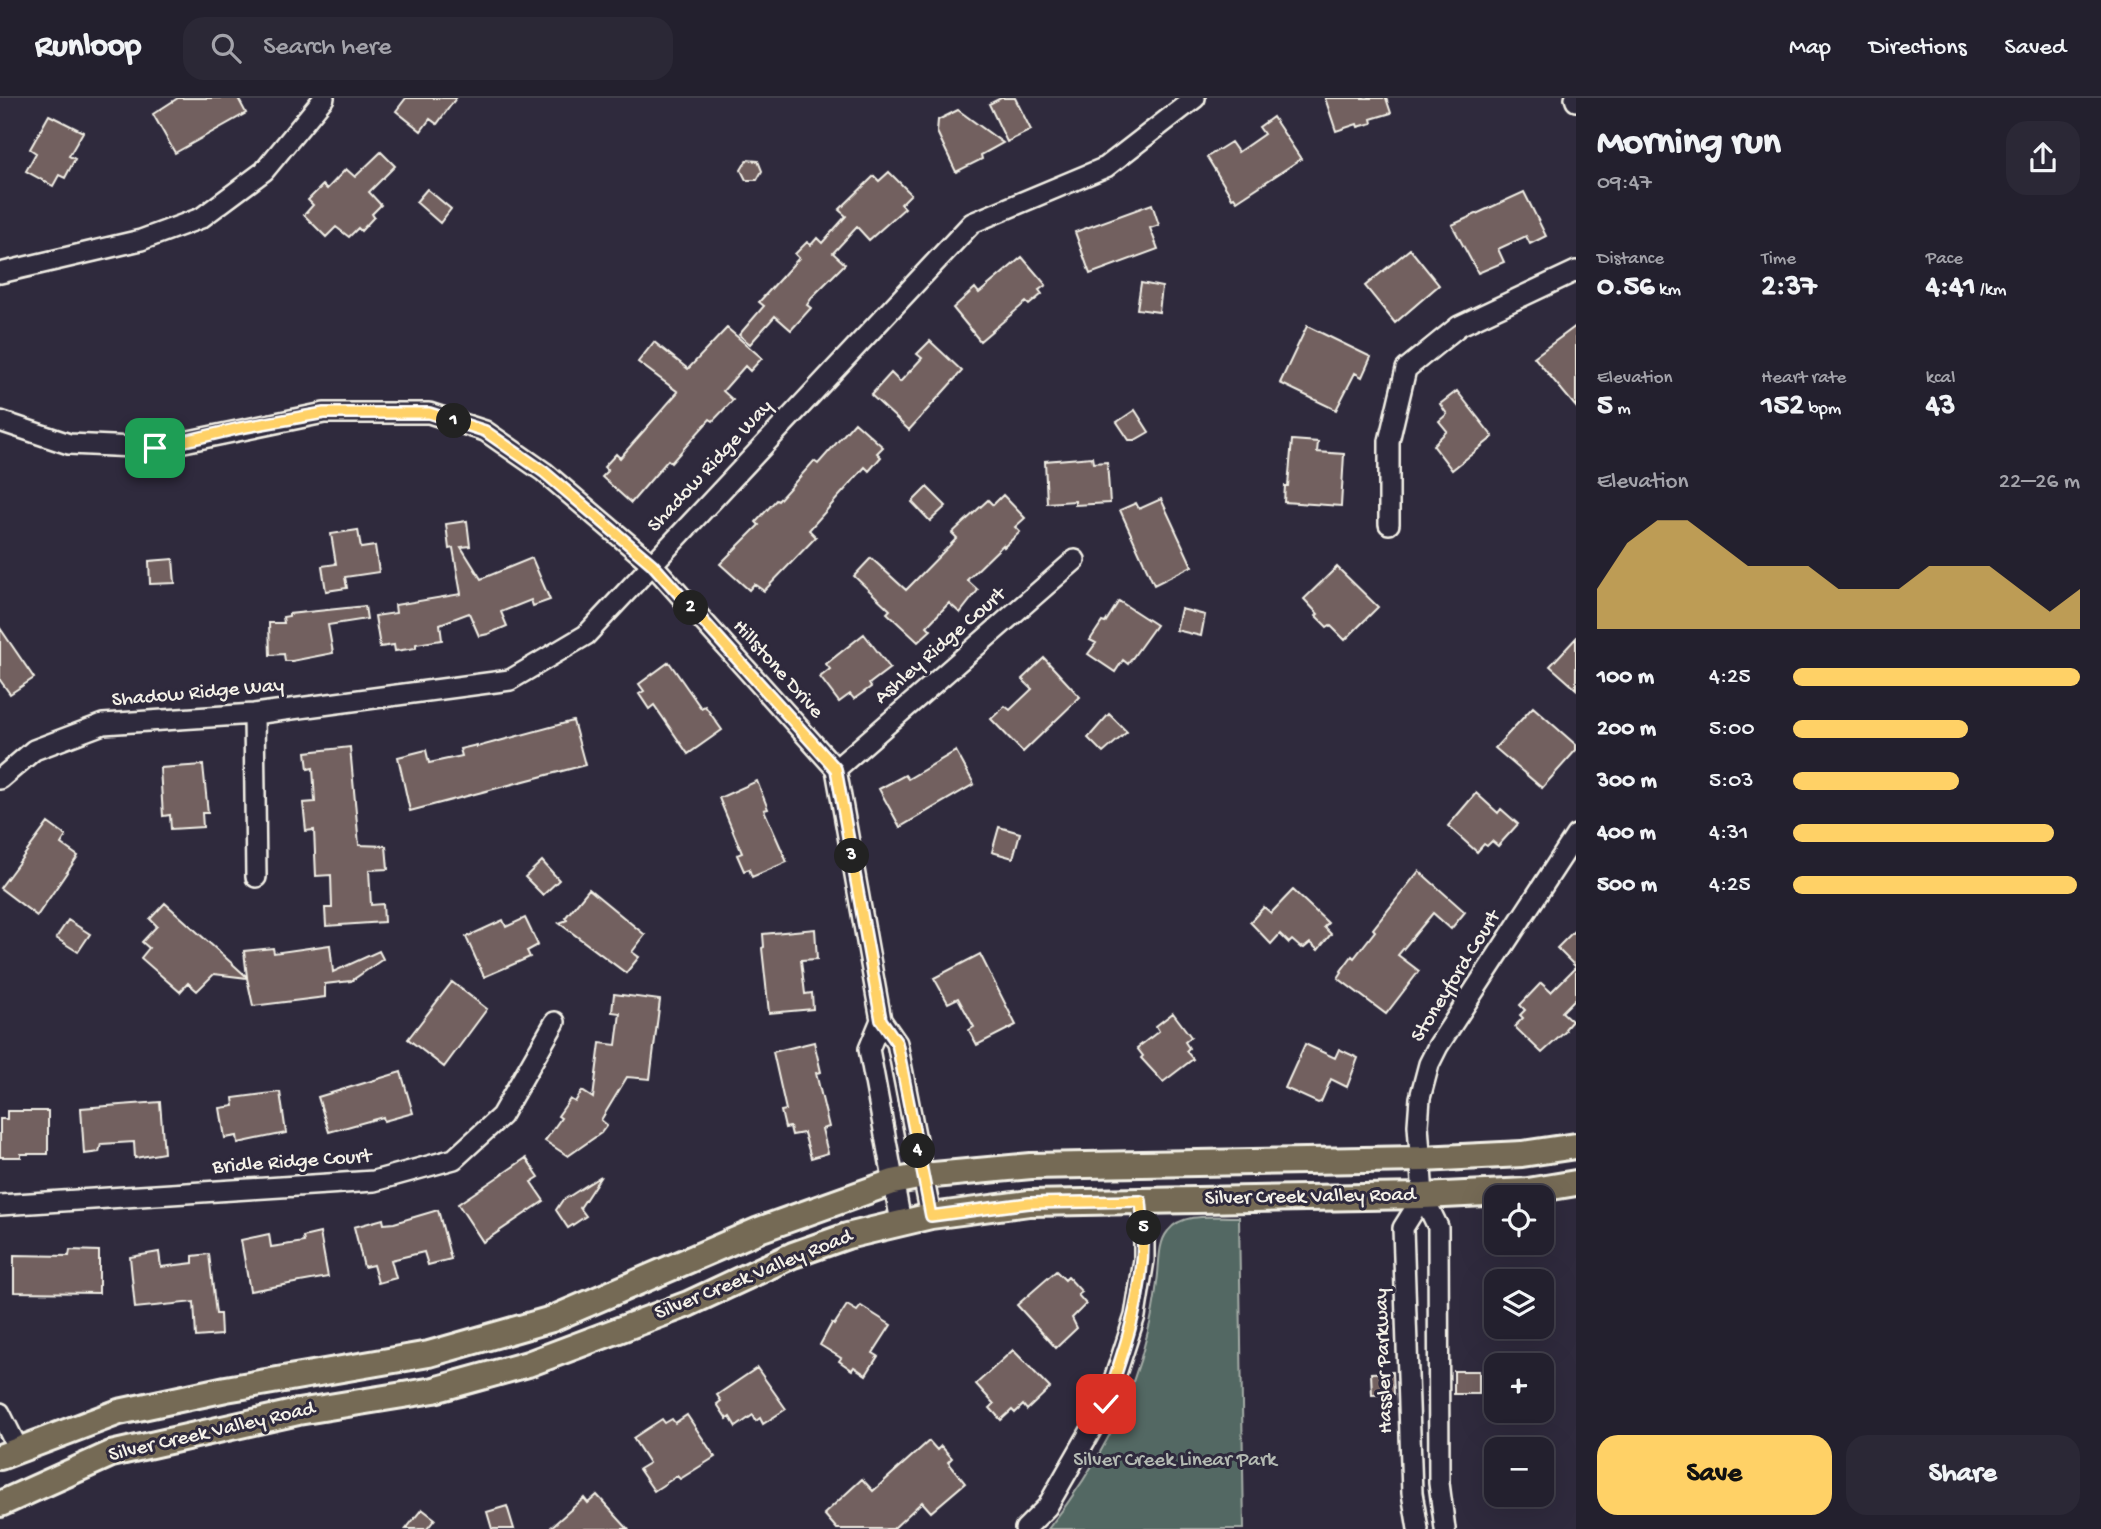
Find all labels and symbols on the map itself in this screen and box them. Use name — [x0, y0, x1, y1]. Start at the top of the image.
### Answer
street label: Shadow Ridge Way — [643, 395, 779, 539]
pin: 1 — [436, 404, 472, 438]
pin — [125, 418, 185, 478]
street label: Ashley Ridge Court — [870, 582, 1014, 711]
pin: 2 — [674, 590, 708, 626]
street label: Hillstone Drive — [726, 615, 829, 726]
street label: Shadow Ridge Way — [111, 674, 285, 714]
pin: 3 — [834, 838, 870, 874]
street label: Stoneyford Court — [1407, 904, 1509, 1047]
pin: 4 — [900, 1134, 936, 1168]
street label: Bridle Ridge Court — [211, 1145, 375, 1181]
street label: Silver Creek Valley Road — [1204, 1184, 1417, 1212]
pin: 5 — [1126, 1210, 1162, 1246]
street label: Silver Creek Valley Road — [652, 1224, 858, 1327]
street label: Hassler Parkway — [1370, 1288, 1400, 1434]
pin — [1076, 1374, 1136, 1434]
street label: Silver Creek Valley Road — [106, 1397, 319, 1469]
park label: Silver Creek Linear Park — [1073, 1449, 1279, 1474]

